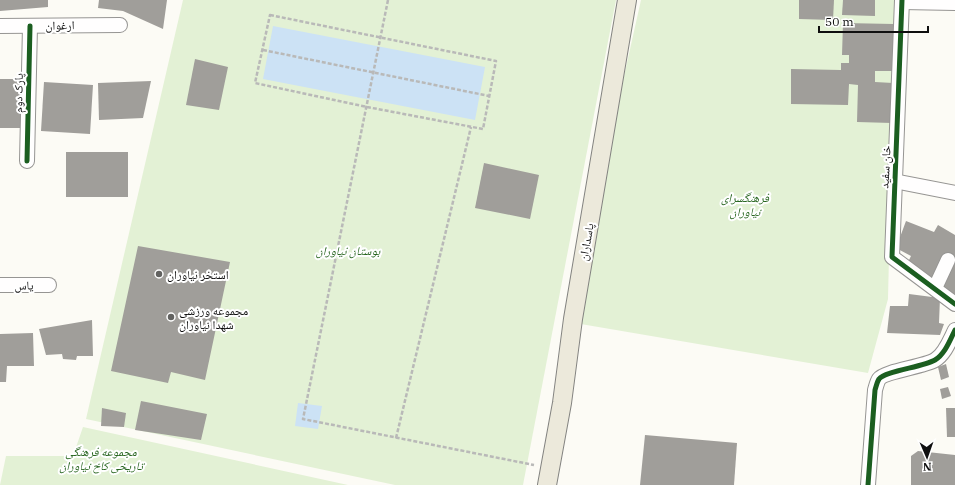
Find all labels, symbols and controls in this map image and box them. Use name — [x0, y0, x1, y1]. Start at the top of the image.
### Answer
scale bar — [819, 8, 928, 34]
text: 50 m — [825, 14, 854, 29]
street label: ارغوان — [45, 17, 75, 33]
street label: پارک دوم — [10, 73, 27, 113]
street label: خان سفید — [876, 145, 894, 189]
park label: فرهنگسرای نیاوران — [721, 190, 770, 220]
street label: پاسداران — [575, 221, 597, 262]
park label: بوستان نیاوران — [316, 243, 381, 259]
place label: استخر نیاوران — [167, 267, 229, 282]
marker: استخر نیاوران — [154, 269, 164, 279]
street label: یاس — [14, 277, 34, 293]
place label: مجموعه ورزشی شهدا نیاوران — [179, 303, 248, 332]
marker: مجموعه ورزشی شهدا نیاوران — [166, 312, 176, 322]
north arrow — [907, 437, 947, 477]
park label: مجموعه فرهنگی تاریخی کاخ نیاوران — [59, 444, 145, 474]
text: N — [922, 460, 932, 474]

